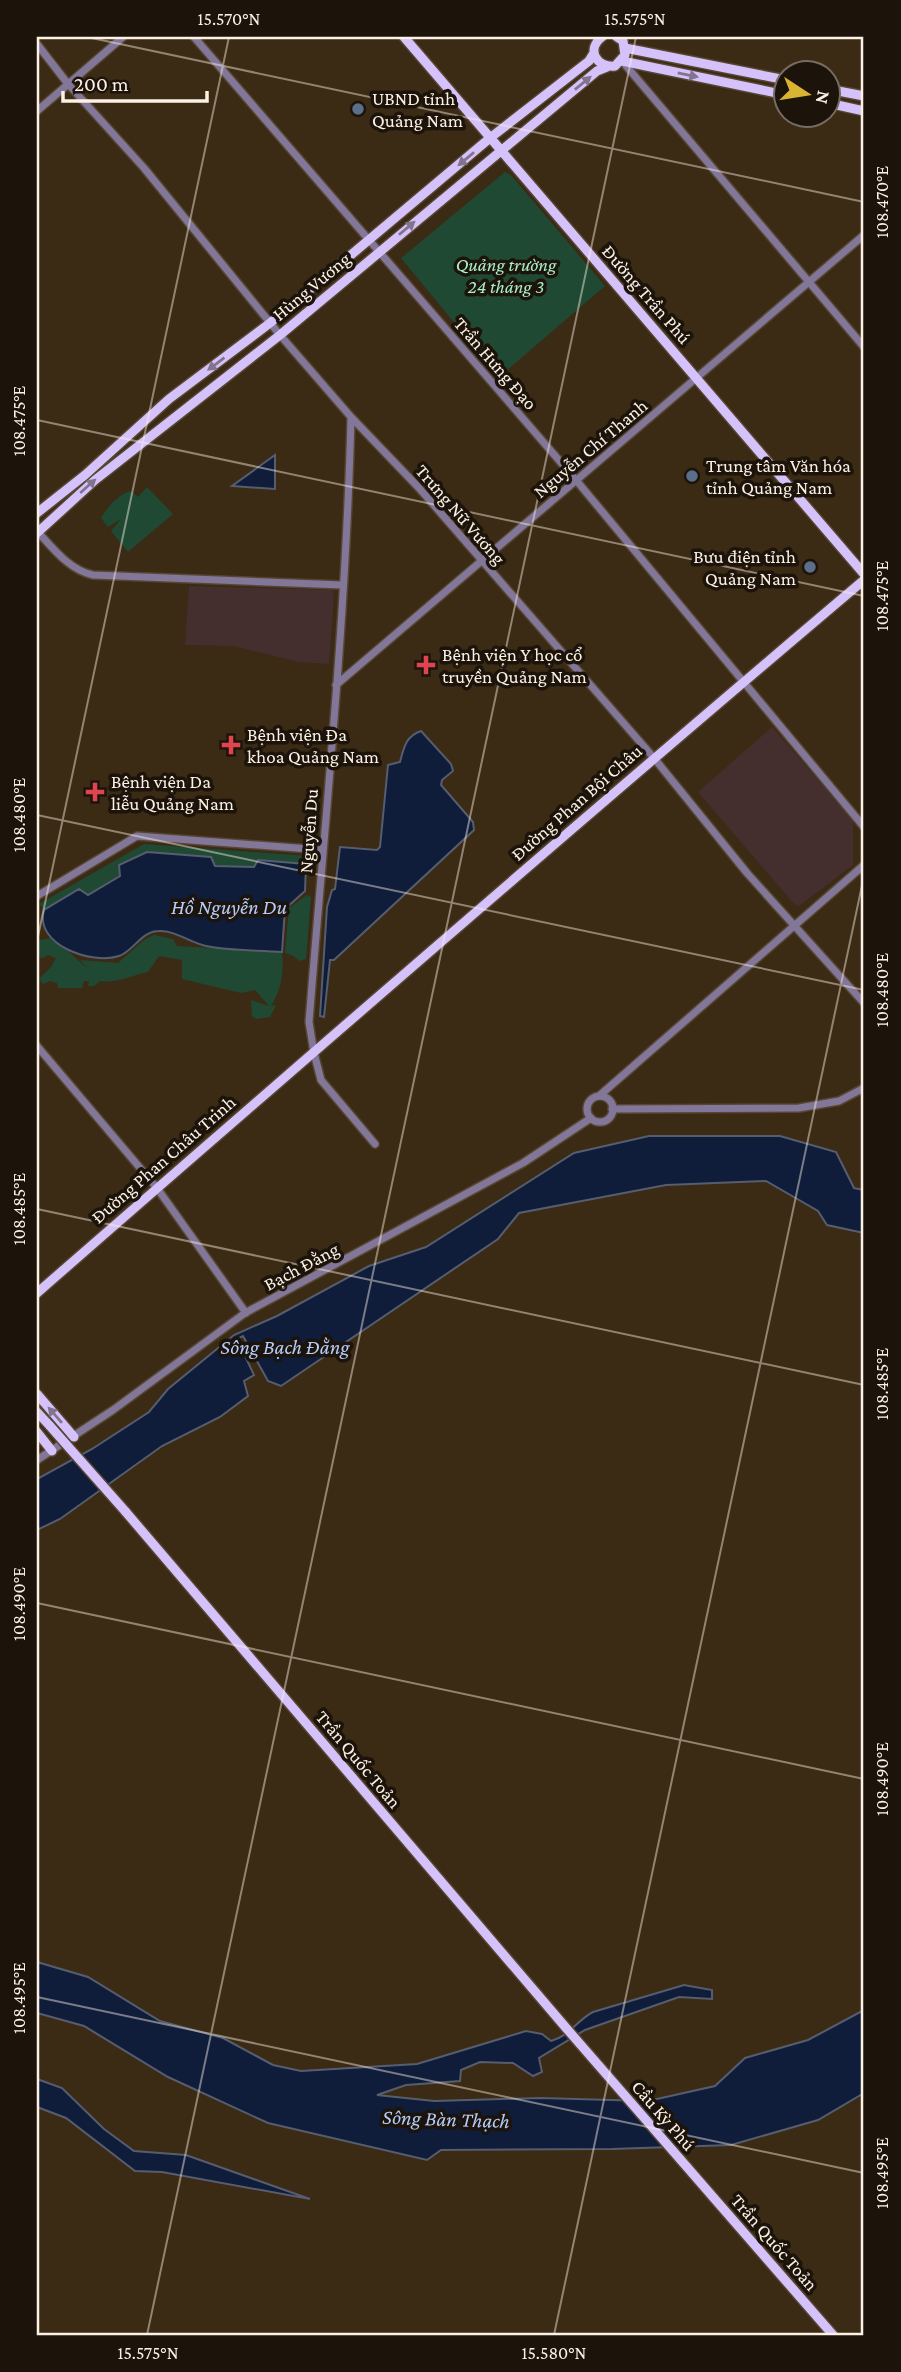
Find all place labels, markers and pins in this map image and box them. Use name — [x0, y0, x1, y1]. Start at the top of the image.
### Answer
place label: UBND tỉnh Quảng Nam — [372, 88, 463, 131]
marker: UBND tỉnh Quảng Nam — [350, 101, 366, 117]
place label: Trung tâm Văn hóa tỉnh Quảng Nam — [706, 455, 851, 498]
marker: Trung tâm Văn hóa tỉnh Quảng Nam — [684, 468, 700, 484]
place label: Bưu điện tỉnh Quảng Nam — [693, 546, 796, 589]
marker: Bưu điện tỉnh Quảng Nam — [802, 559, 818, 575]
place label: Bệnh viện Y học cổ truyền Quảng Nam — [442, 644, 587, 687]
marker: Bệnh viện Y học cổ truyền Quảng Nam — [416, 655, 436, 675]
place label: Bệnh viện Đa khoa Quảng Nam — [247, 724, 379, 767]
marker: Bệnh viện Đa khoa Quảng Nam — [221, 735, 241, 755]
place label: Bệnh viện Da liễu Quảng Nam — [111, 771, 234, 814]
marker: Bệnh viện Da liễu Quảng Nam — [85, 782, 105, 802]

